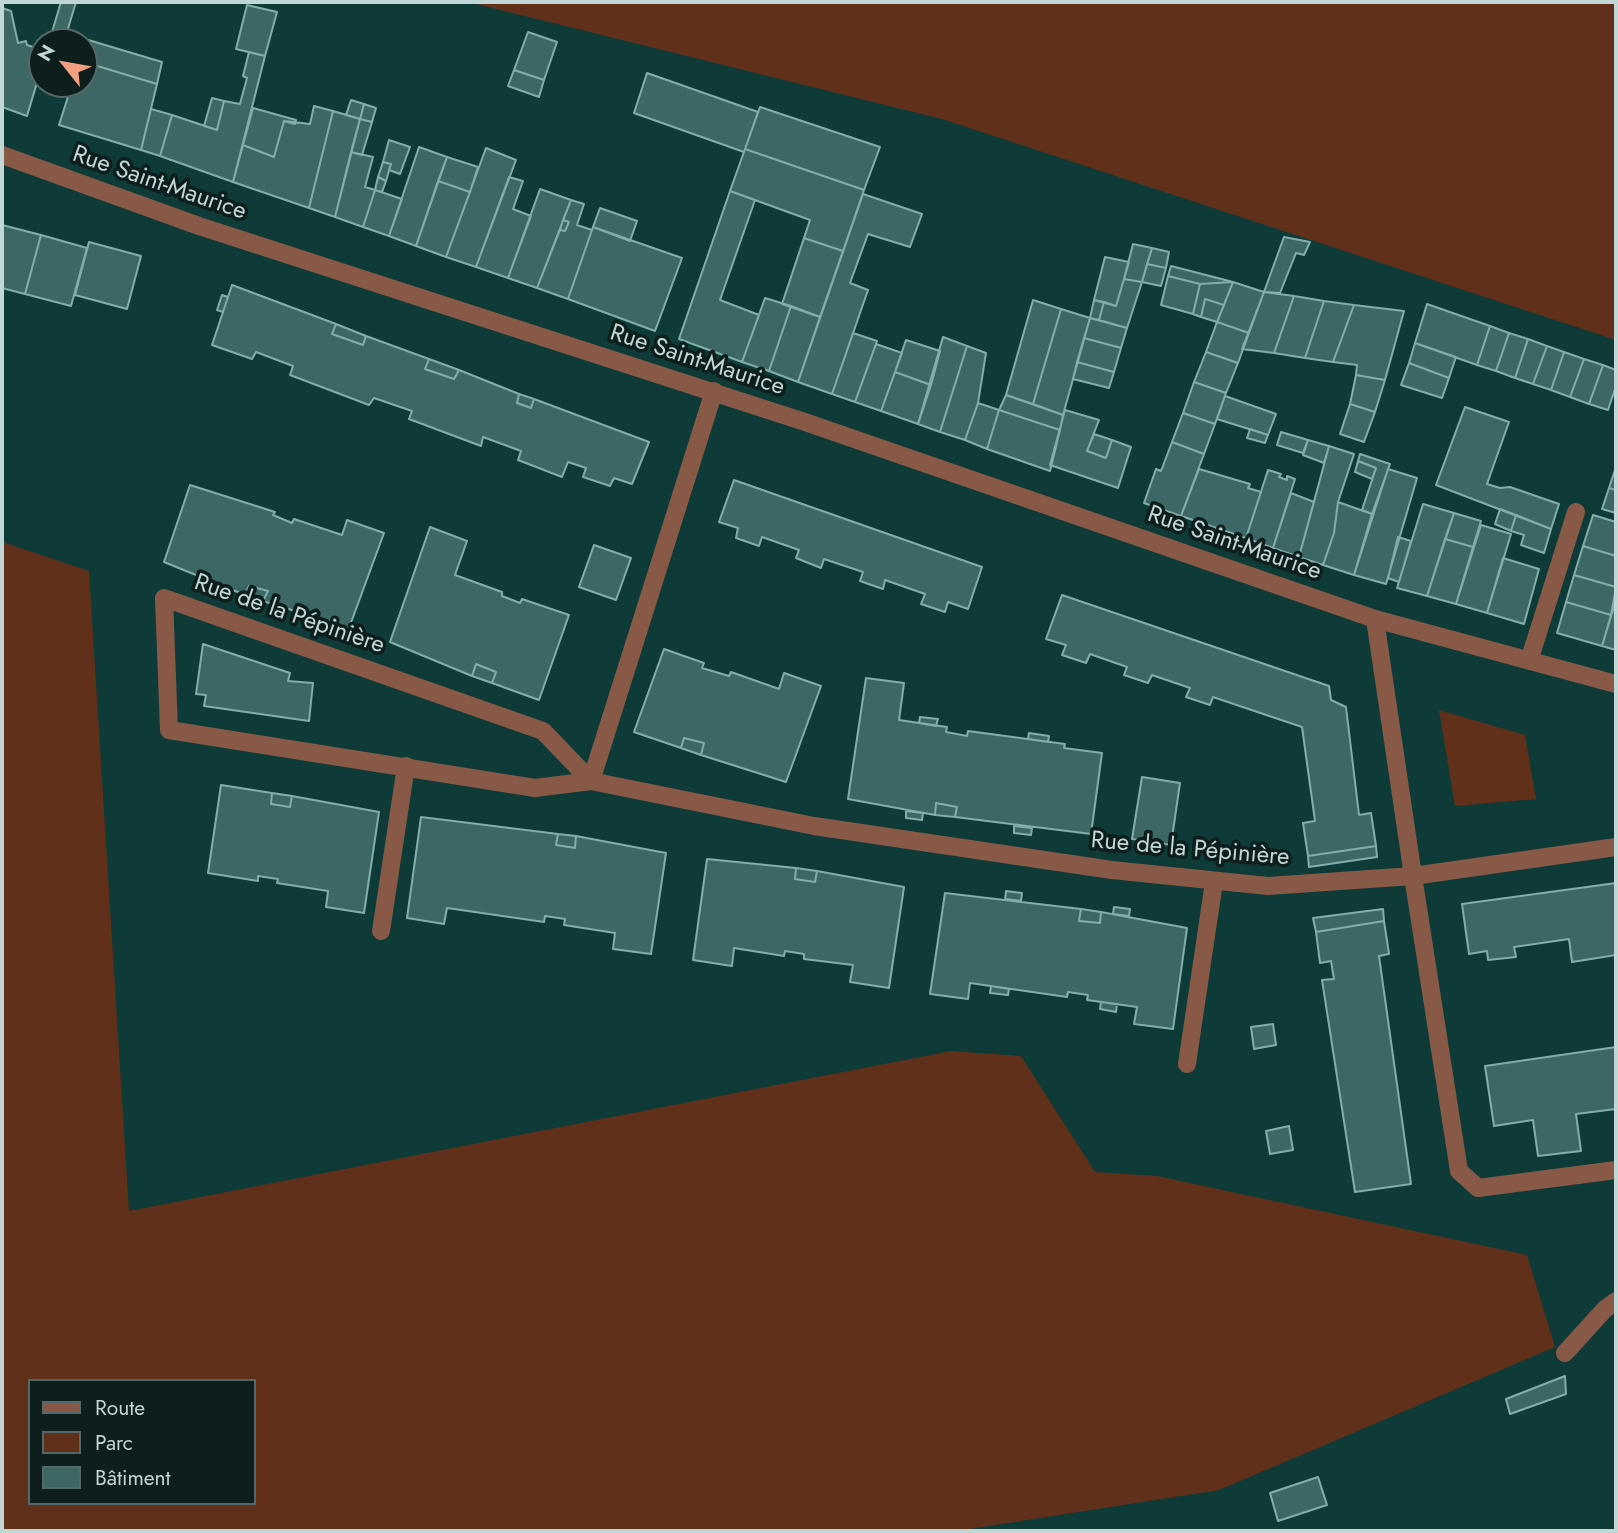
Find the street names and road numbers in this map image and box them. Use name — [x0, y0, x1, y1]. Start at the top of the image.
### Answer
street label: Rue Saint-Maurice — [68, 141, 250, 227]
street label: Rue Saint-Maurice — [606, 319, 788, 403]
street label: Rue Saint-Maurice — [1143, 501, 1325, 587]
street label: Rue de la Pépinière — [190, 569, 388, 661]
street label: Rue de la Pépinière — [1090, 827, 1290, 873]

